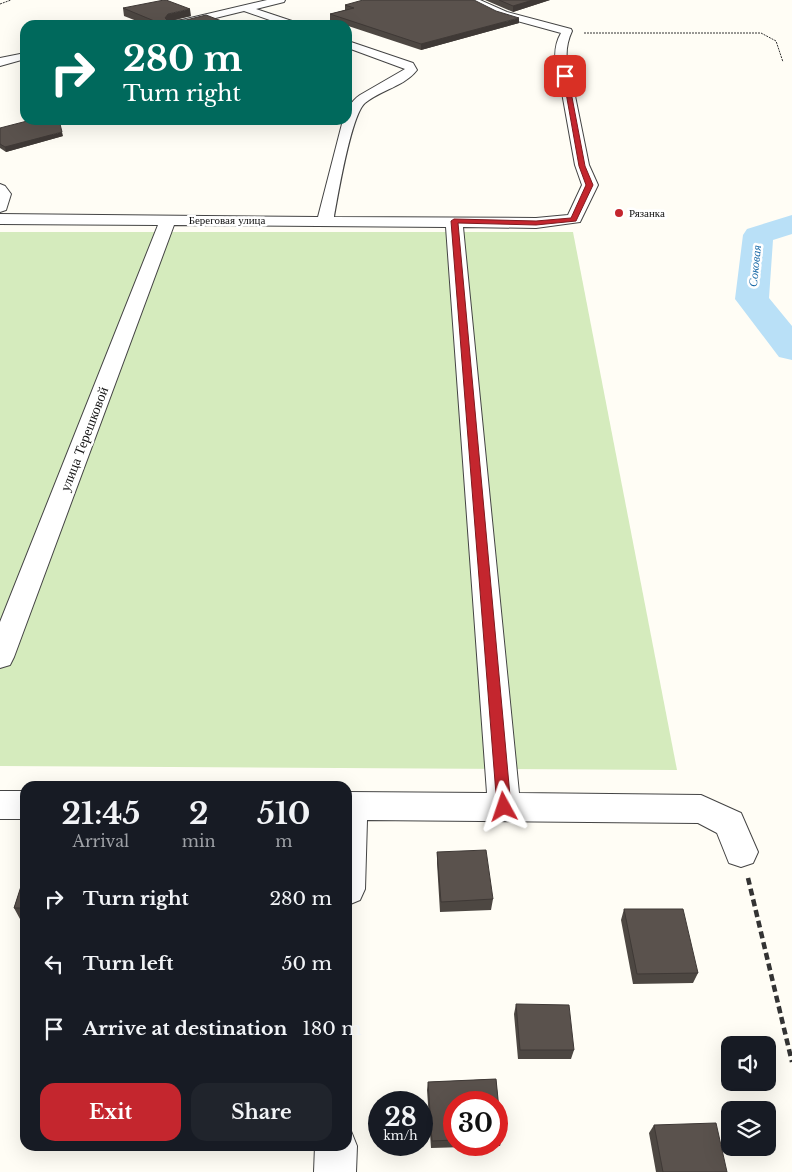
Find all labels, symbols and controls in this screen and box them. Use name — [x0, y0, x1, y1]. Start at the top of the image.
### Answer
text: 280 m — [123, 37, 242, 80]
icon: right — [40, 40, 105, 105]
pin — [544, 55, 586, 97]
icon: arrive — [551, 62, 579, 90]
text: Turn right — [123, 80, 241, 107]
place label: Рязанка — [629, 206, 665, 220]
marker: Рязанка — [613, 207, 625, 219]
street label: Береговая улица — [189, 213, 265, 227]
water label: Соковая — [745, 244, 764, 288]
street label: улица Терешковой — [56, 384, 112, 494]
position arrow — [477, 780, 529, 832]
text: 21:45 — [61, 795, 140, 832]
text: 2 — [189, 795, 208, 832]
text: 510 — [257, 795, 311, 832]
text: Arrival — [73, 831, 129, 851]
text: min — [182, 831, 215, 851]
text: m — [275, 831, 292, 851]
icon: right — [40, 885, 68, 913]
text: Turn right — [83, 887, 189, 910]
text: 280 m — [269, 887, 332, 910]
icon: left — [40, 950, 68, 978]
text: Turn left — [83, 952, 174, 975]
text: 50 m — [282, 952, 332, 975]
icon: arrive — [40, 1015, 68, 1043]
text: Arrive at destination — [83, 1017, 287, 1040]
text: 180 m — [302, 1017, 362, 1040]
map controls — [721, 1036, 776, 1156]
button: sound — [721, 1036, 776, 1091]
button: Exit — [40, 1083, 181, 1141]
button: Share — [191, 1083, 332, 1141]
speed limit sign: 30 — [443, 1091, 508, 1156]
button: layers — [721, 1101, 776, 1156]
text: 28 — [384, 1102, 417, 1133]
text: km/h — [383, 1128, 418, 1143]

